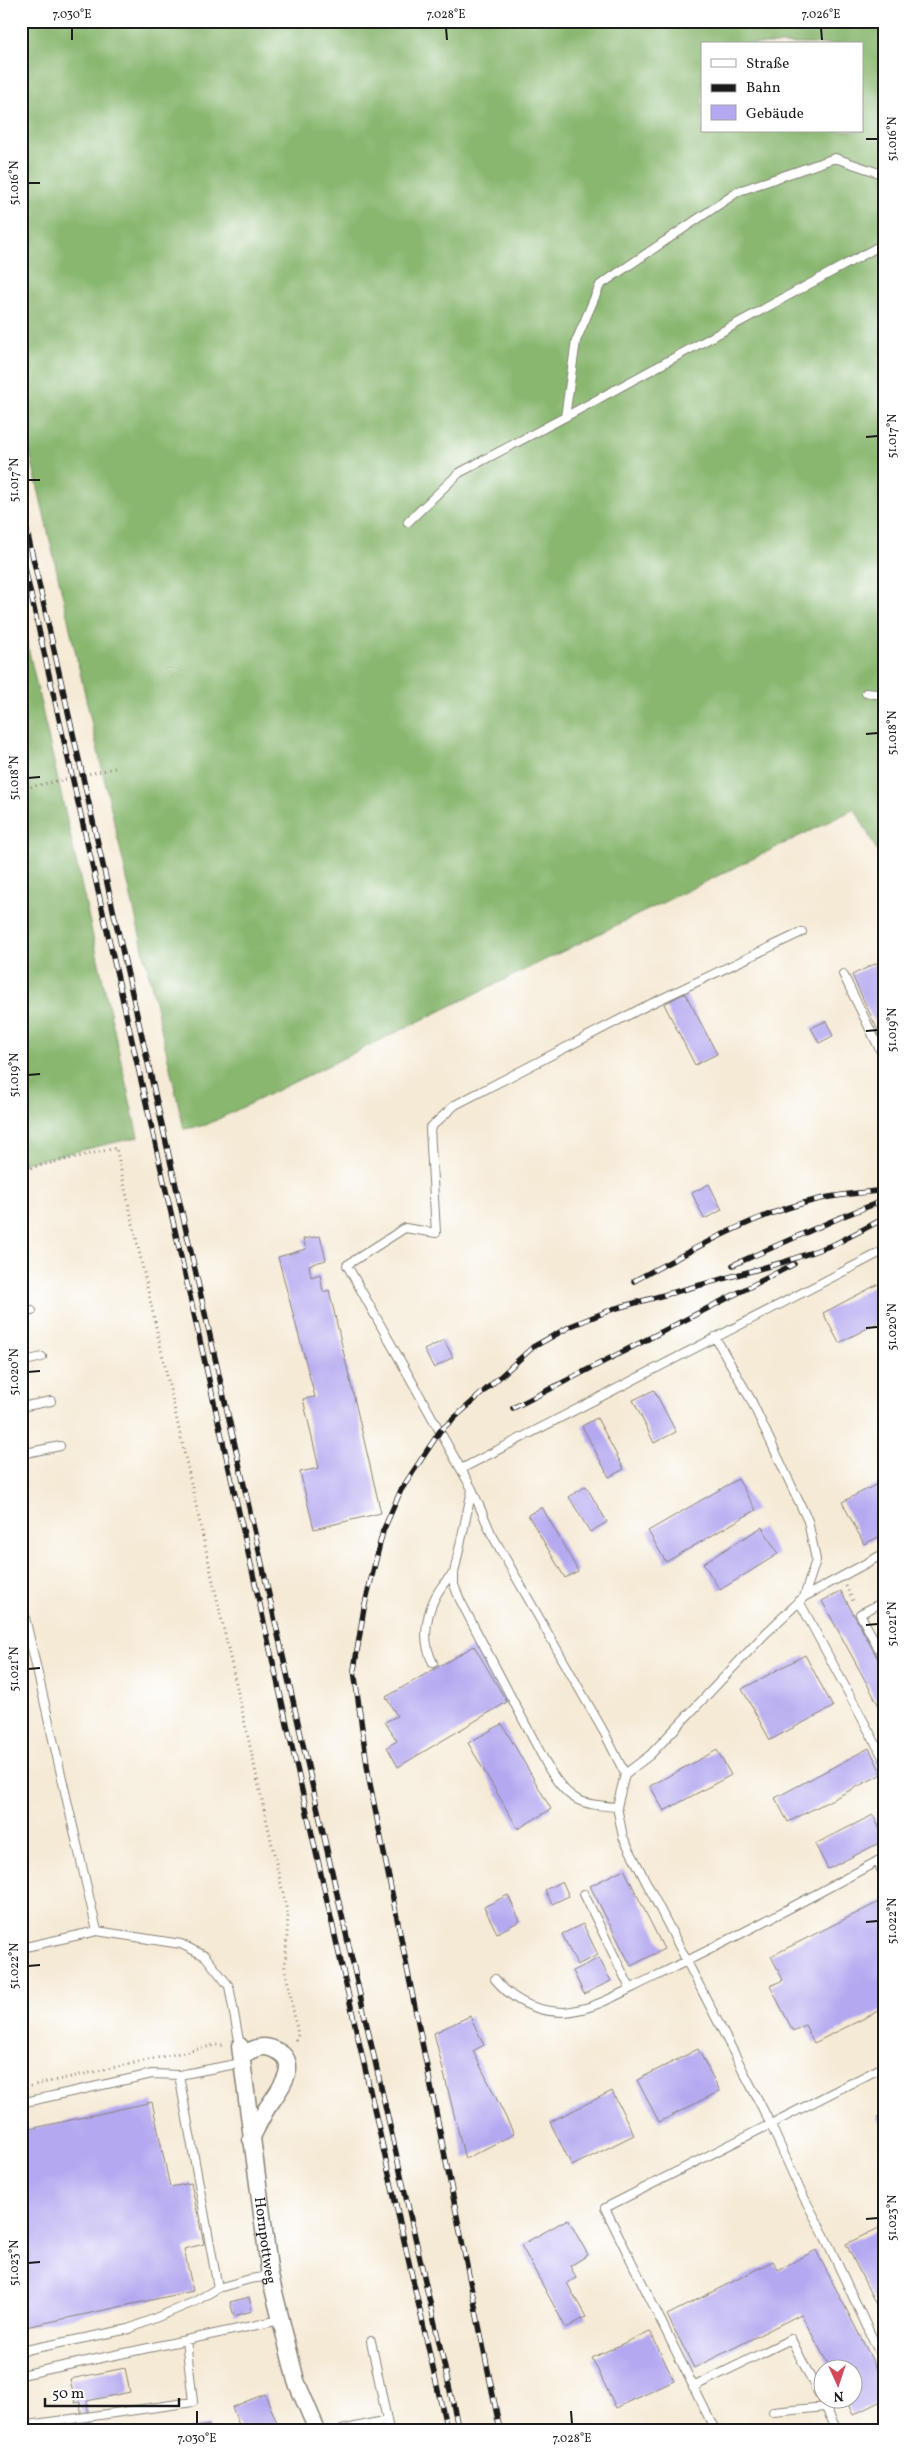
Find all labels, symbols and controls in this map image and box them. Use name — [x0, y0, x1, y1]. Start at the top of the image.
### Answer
text: 7.030°E — [53, 7, 91, 23]
text: 7.028°E — [427, 7, 465, 23]
text: 7.026°E — [802, 7, 840, 23]
legend — [701, 42, 864, 132]
text: Straße — [746, 54, 789, 75]
text: Bahn — [746, 78, 781, 99]
text: Gebäude — [746, 104, 804, 125]
text: 51.016°N — [885, 117, 901, 161]
text: 51.016°N — [7, 161, 23, 205]
text: 51.017°N — [885, 414, 901, 458]
text: 51.017°N — [7, 458, 23, 502]
text: 51.018°N — [885, 711, 901, 755]
text: 51.018°N — [7, 756, 23, 800]
text: 51.019°N — [885, 1008, 901, 1052]
text: 51.019°N — [7, 1053, 23, 1097]
text: 51.020°N — [885, 1303, 901, 1351]
text: 51.020°N — [7, 1348, 23, 1396]
text: 51.021°N — [885, 1601, 901, 1646]
text: 51.021°N — [7, 1646, 23, 1691]
text: 51.022°N — [885, 1898, 901, 1944]
text: 51.022°N — [7, 1943, 23, 1989]
text: 51.023°N — [885, 2195, 901, 2241]
street label: Hornpottweg — [248, 2196, 281, 2287]
text: 51.023°N — [7, 2240, 23, 2286]
north arrow — [814, 2358, 864, 2408]
scale bar — [45, 2376, 179, 2408]
text: 50 m — [52, 2384, 84, 2405]
text: N — [833, 2386, 844, 2405]
text: 7.030°E — [178, 2431, 216, 2447]
text: 7.028°E — [553, 2431, 591, 2447]

